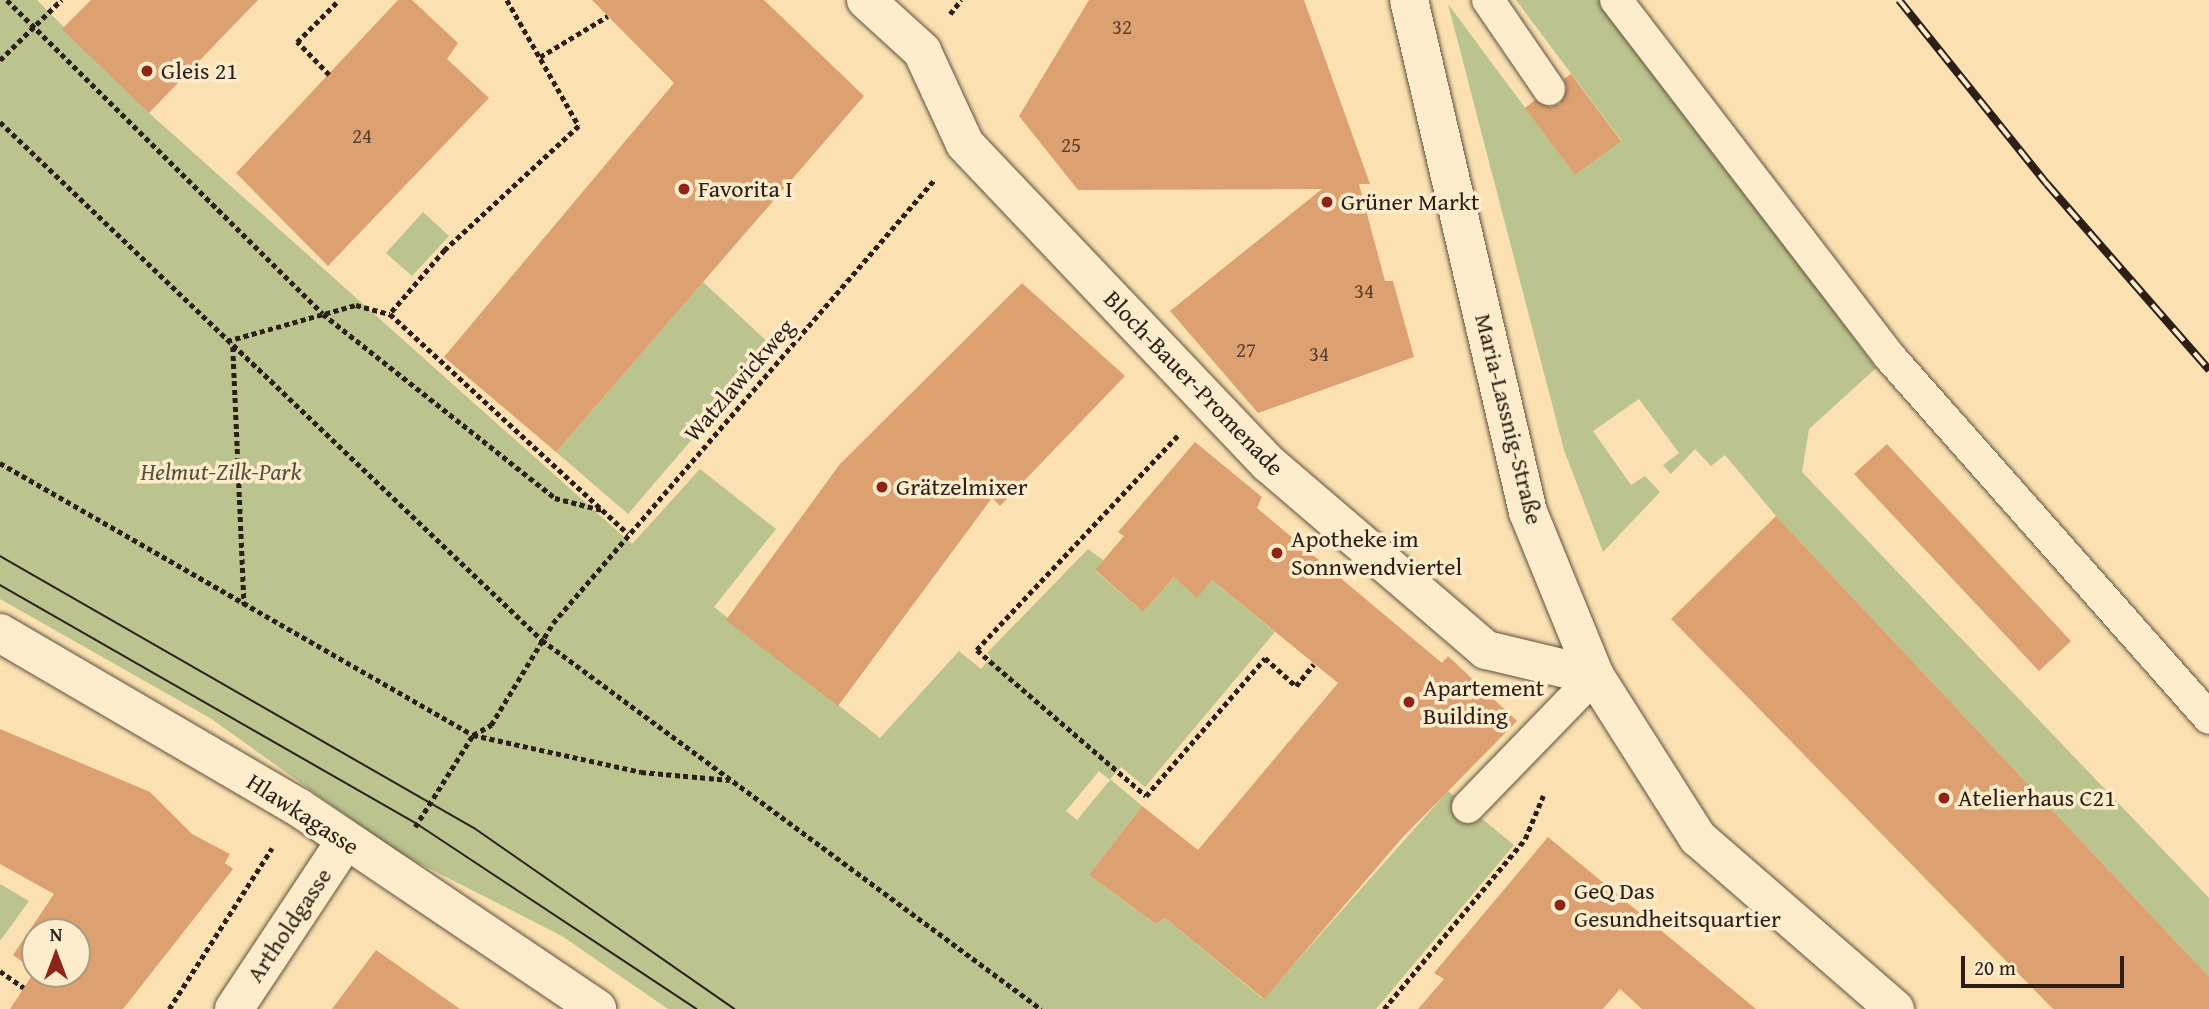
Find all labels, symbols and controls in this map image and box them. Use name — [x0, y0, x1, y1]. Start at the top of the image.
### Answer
house number: 32 — [1112, 14, 1132, 40]
place label: Gleis 21 — [161, 57, 238, 85]
marker: Gleis 21 — [139, 63, 155, 79]
house number: 24 — [352, 123, 372, 149]
house number: 25 — [1061, 132, 1081, 158]
place label: Favorita I — [698, 175, 793, 203]
marker: Favorita I — [676, 181, 692, 197]
place label: Grüner Markt — [1341, 188, 1480, 216]
marker: Grüner Markt — [1319, 194, 1335, 210]
house number: 34 — [1354, 278, 1374, 304]
street label: Bloch-Bauer-Promenade — [1098, 284, 1290, 482]
street label: Maria-Lassnig-Straße — [1469, 311, 1549, 527]
street label: Watzlawickweg — [678, 313, 800, 447]
house number: 27 — [1236, 337, 1256, 363]
house number: 34 — [1309, 341, 1329, 367]
park label: Helmut-Zilk-Park — [141, 458, 301, 486]
place label: Grätzelmixer — [896, 473, 1028, 501]
marker: Grätzelmixer — [874, 479, 890, 495]
place label: Apotheke im Sonnwendviertel — [1291, 525, 1462, 581]
marker: Apotheke im Sonnwendviertel — [1269, 545, 1285, 561]
place label: Apartement Building — [1423, 674, 1544, 730]
marker: Apartement Building — [1401, 694, 1417, 710]
street label: Hlawkagasse — [242, 767, 364, 861]
place label: Atelierhaus C21 — [1958, 784, 2116, 812]
marker: Atelierhaus C21 — [1936, 790, 1952, 806]
street label: Artholdgasse — [240, 862, 338, 988]
place label: GeQ Das Gesundheitsquartier — [1574, 877, 1781, 933]
marker: GeQ Das Gesundheitsquartier — [1552, 897, 1568, 913]
north arrow — [21, 918, 91, 988]
text: N — [50, 920, 62, 948]
scale bar — [1964, 942, 2127, 986]
text: 20 m — [1974, 952, 2016, 983]

